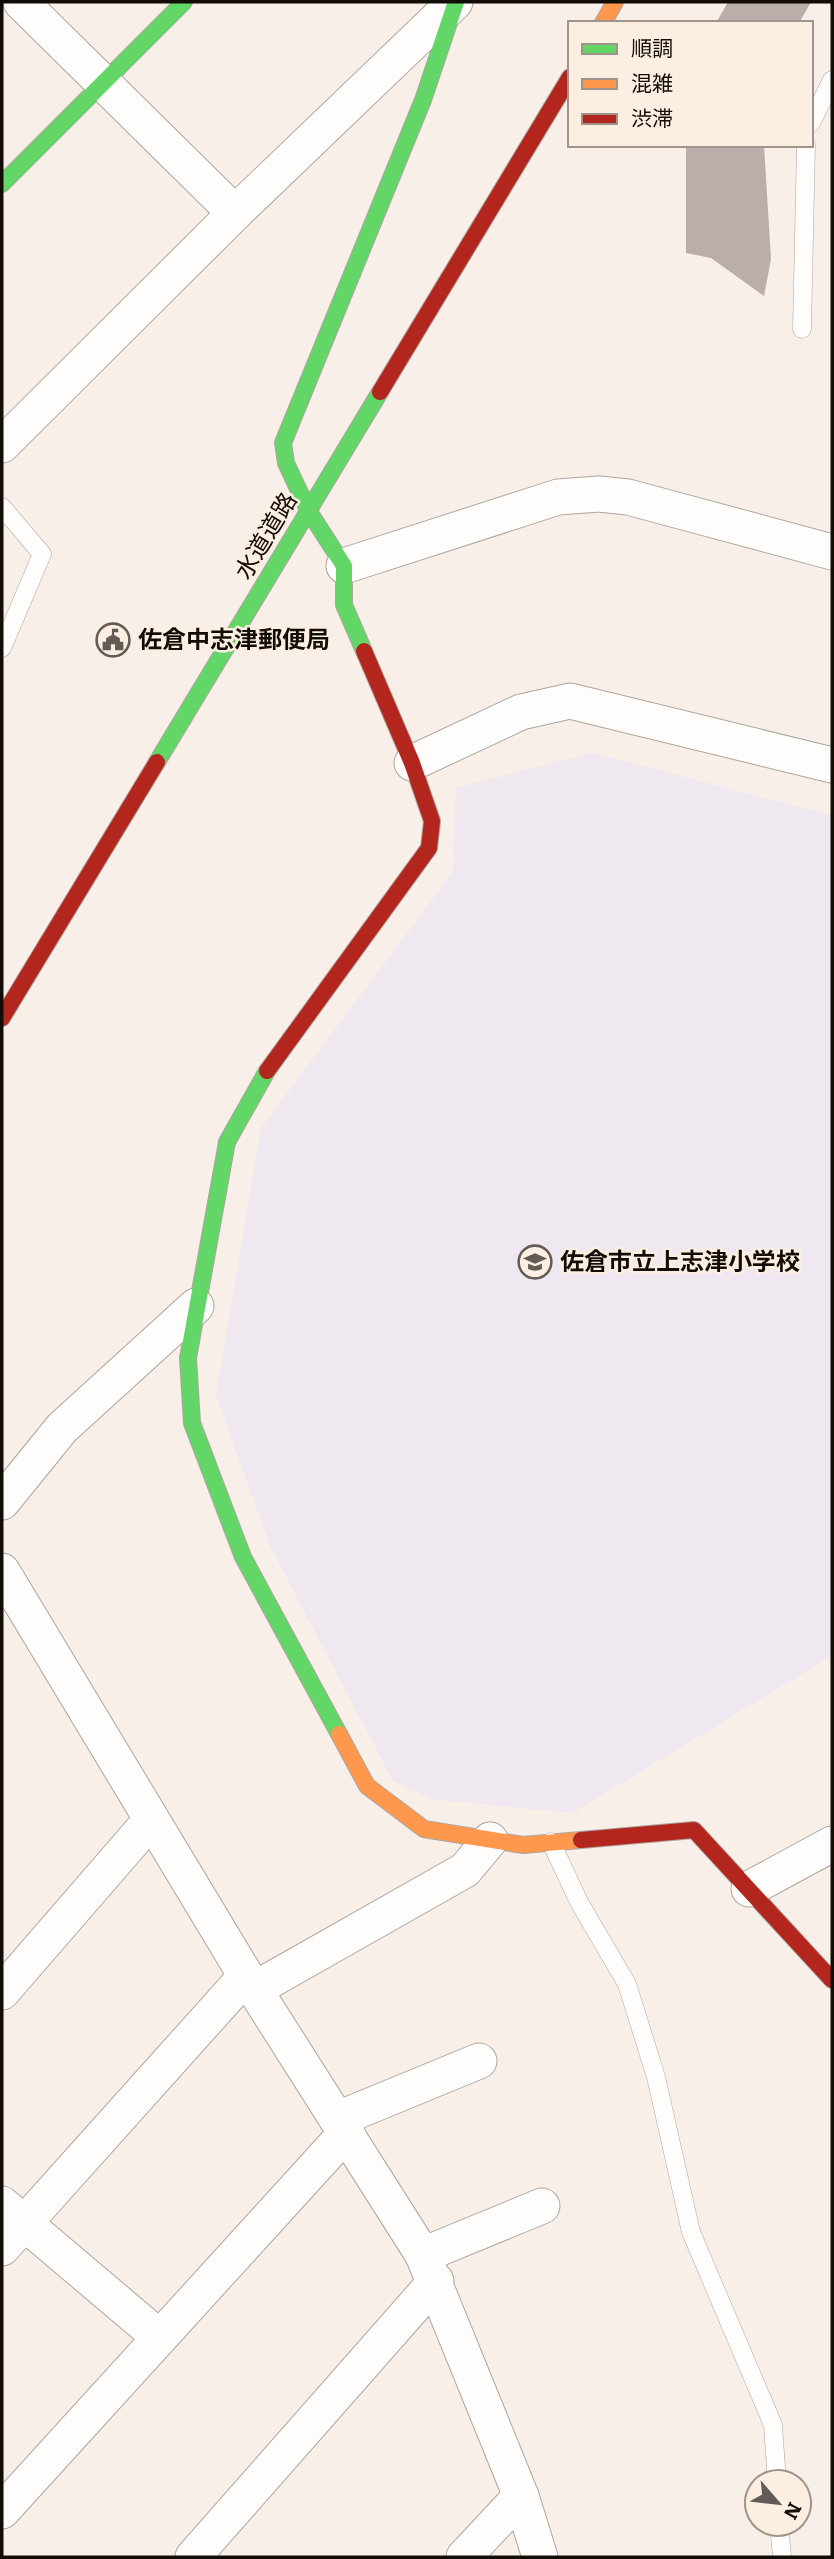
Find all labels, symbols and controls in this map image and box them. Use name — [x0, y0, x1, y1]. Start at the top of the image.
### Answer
legend — [568, 21, 813, 147]
text: 順調 — [631, 31, 673, 62]
text: 混雑 — [631, 66, 673, 97]
text: 渋滞 — [631, 101, 673, 132]
street label: 水道道路 — [224, 485, 304, 585]
place label: 佐倉中志津郵便局 — [138, 620, 330, 655]
public building icon: 佐倉中志津郵便局 — [94, 621, 132, 659]
place label: 佐倉市立上志津小学校 — [560, 1242, 800, 1277]
school or university icon: 佐倉市立上志津小学校 — [516, 1243, 554, 1281]
north arrow — [743, 2468, 813, 2538]
text: N — [778, 2498, 810, 2525]

